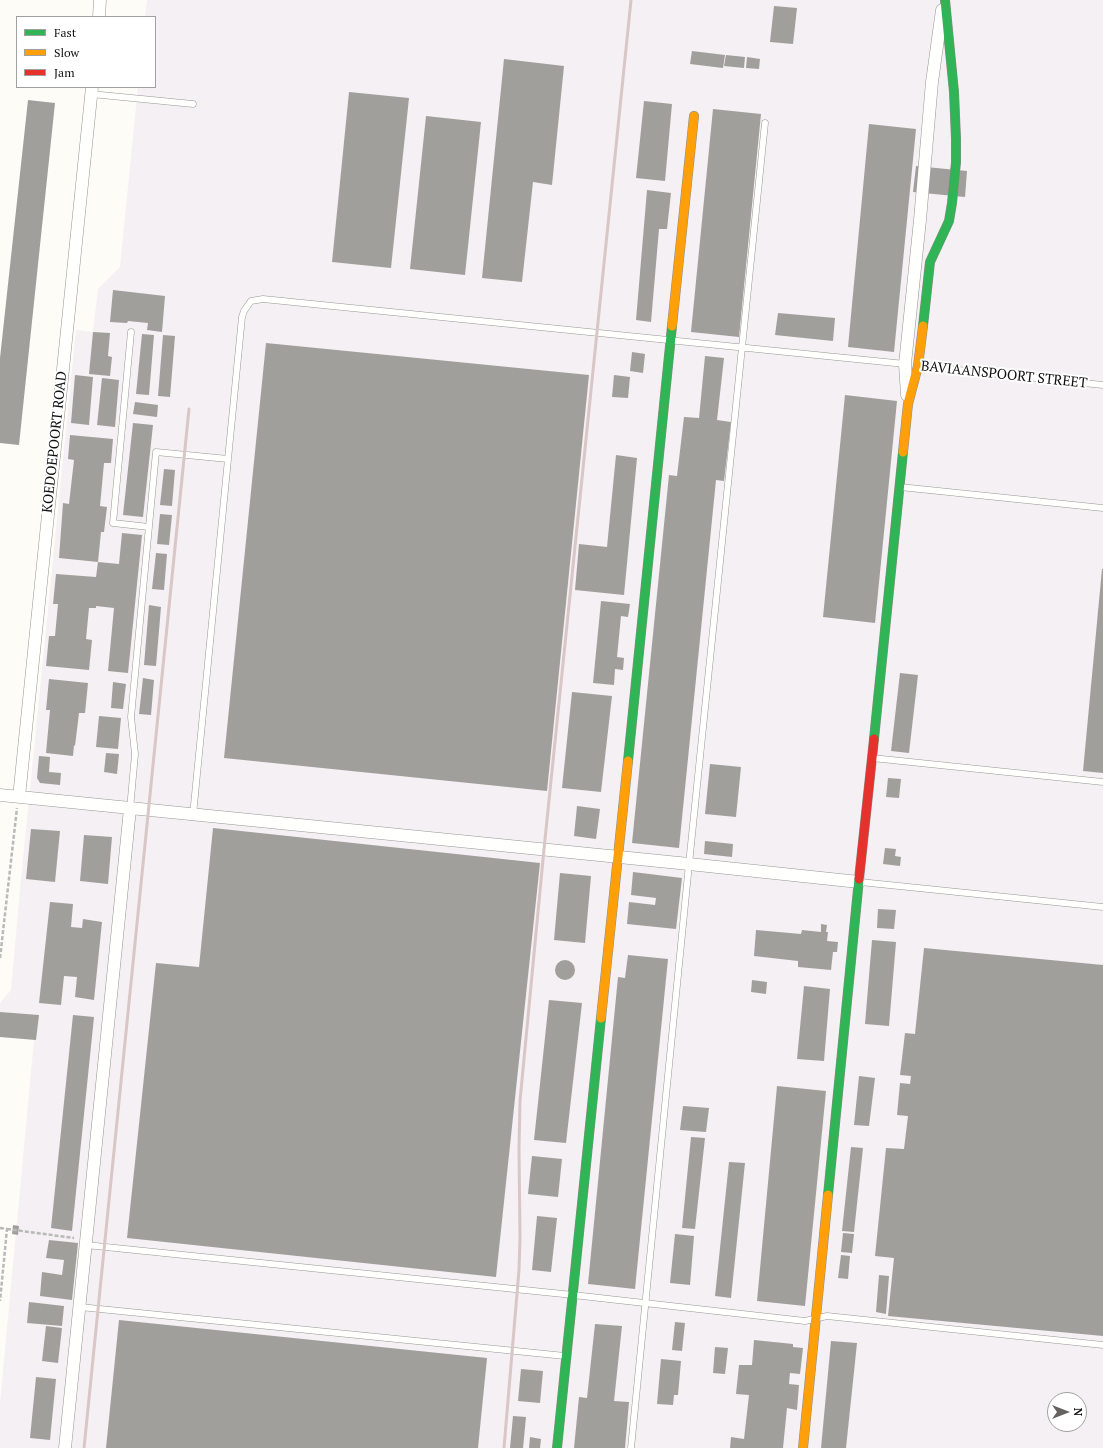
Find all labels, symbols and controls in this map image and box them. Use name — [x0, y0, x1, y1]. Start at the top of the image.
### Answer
legend — [16, 16, 156, 88]
text: Fast — [54, 25, 76, 40]
text: Slow — [54, 45, 79, 60]
text: Jam — [54, 65, 75, 80]
street label: BAVIAANSPOORT STREET — [920, 358, 1088, 392]
street label: KOEDOEPOORT ROAD — [39, 370, 71, 514]
north arrow — [1047, 1392, 1087, 1432]
text: N — [1071, 1408, 1085, 1416]

